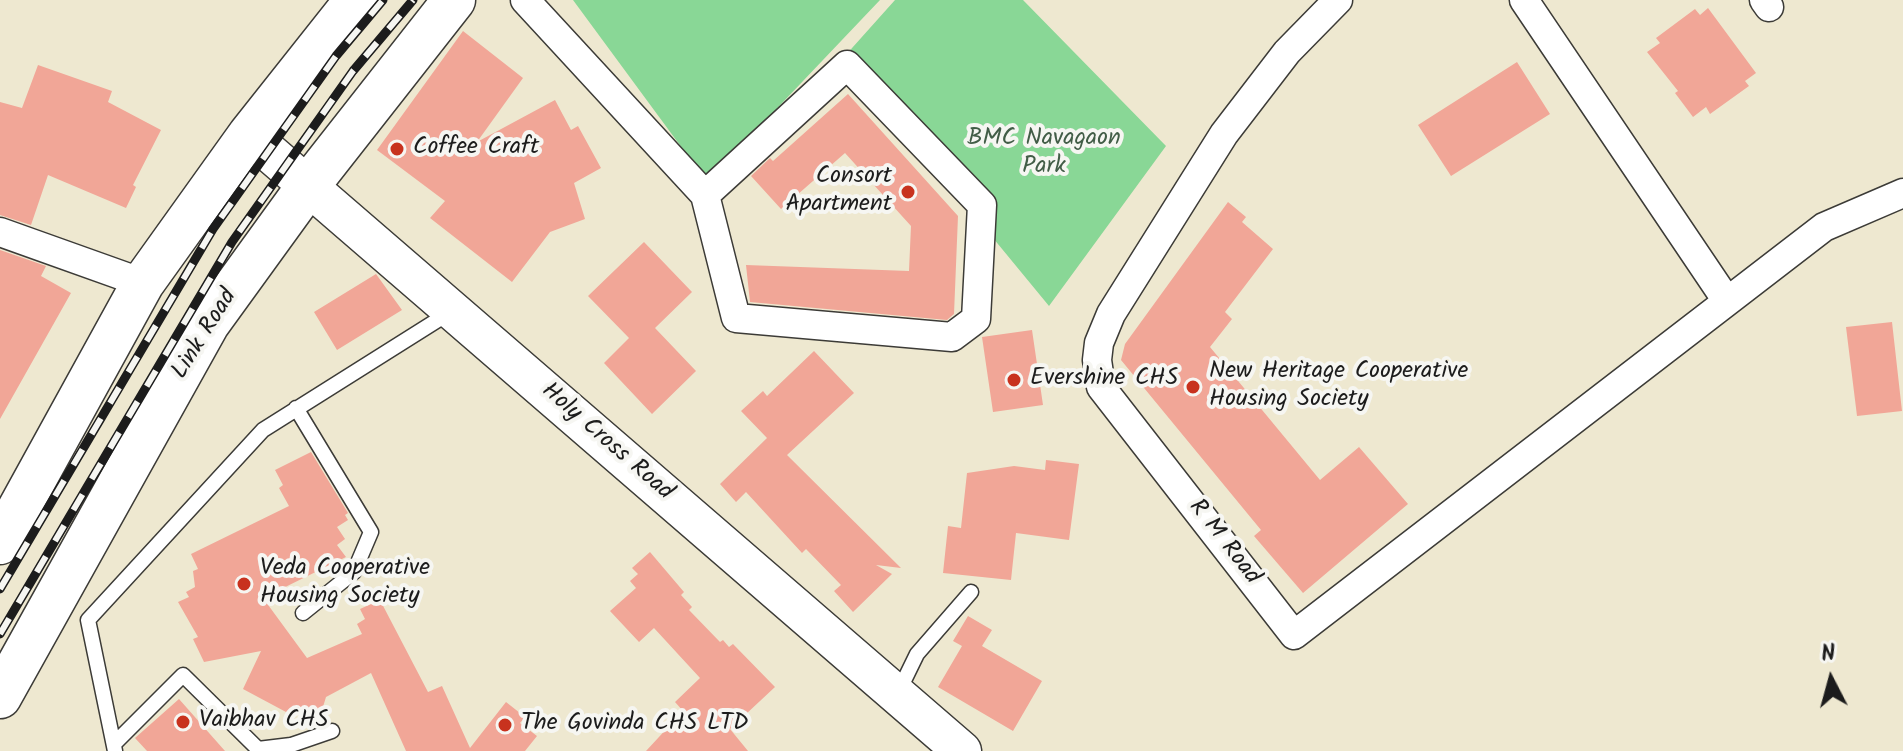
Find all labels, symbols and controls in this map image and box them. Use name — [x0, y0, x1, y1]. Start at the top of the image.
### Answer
park label: BMC Navagaon Park — [967, 126, 1121, 182]
place label: Coffee Craft — [413, 135, 539, 163]
marker: Coffee Craft — [388, 140, 406, 158]
place label: Consort Apartment — [785, 164, 892, 220]
marker: Consort Apartment — [899, 183, 917, 201]
street label: Link Road — [167, 285, 245, 385]
place label: New Heritage Cooperative Housing Society — [1209, 359, 1468, 415]
place label: Evershine CHS — [1030, 366, 1178, 394]
marker: Evershine CHS — [1005, 371, 1023, 389]
street label: Holy Cross Road — [534, 378, 678, 508]
marker: New Heritage Cooperative Housing Society — [1184, 378, 1202, 396]
street label: R M Road — [1181, 495, 1265, 591]
place label: Veda Cooperative Housing Society — [260, 556, 430, 612]
marker: Veda Cooperative Housing Society — [235, 575, 253, 593]
text: N — [1820, 637, 1837, 673]
north arrow — [1791, 639, 1871, 719]
place label: Vaibhav CHS — [199, 708, 328, 736]
place label: The Govinda CHS LTD — [521, 711, 748, 739]
marker: Vaibhav CHS — [174, 713, 192, 731]
marker: The Govinda CHS LTD — [496, 716, 514, 734]

